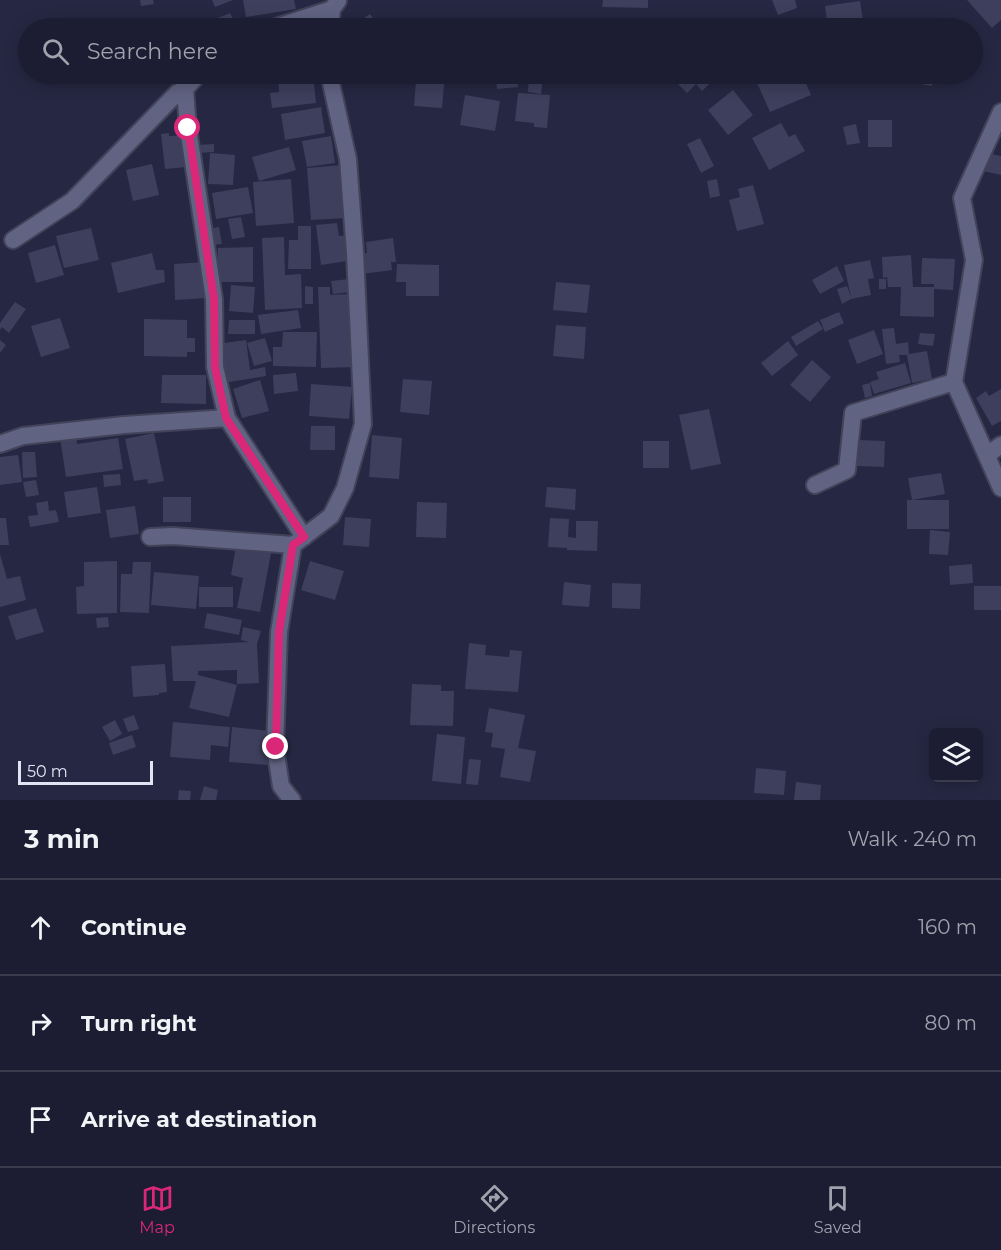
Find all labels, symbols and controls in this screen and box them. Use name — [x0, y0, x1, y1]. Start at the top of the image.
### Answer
search box — [18, 18, 983, 84]
icon: search — [39, 35, 72, 68]
text: Search here — [87, 38, 218, 65]
route start — [174, 114, 200, 140]
map controls — [929, 728, 983, 782]
button: layers — [929, 728, 983, 782]
route end — [262, 733, 288, 759]
scale bar — [18, 758, 153, 786]
text: 50 m — [27, 762, 68, 781]
text: 3 min — [24, 823, 100, 855]
text: Walk · 240 m — [847, 827, 977, 851]
icon: ahead — [24, 911, 57, 944]
text: Continue — [81, 914, 187, 941]
text: 160 m — [918, 915, 977, 939]
icon: right — [24, 1007, 57, 1040]
text: Turn right — [81, 1010, 196, 1037]
text: 80 m — [925, 1011, 977, 1035]
icon: arrive — [24, 1103, 57, 1136]
text: Arrive at destination — [81, 1106, 317, 1133]
tab: Map — [139, 1182, 175, 1237]
tab: Directions — [453, 1182, 535, 1237]
tab: Saved — [814, 1182, 862, 1237]

